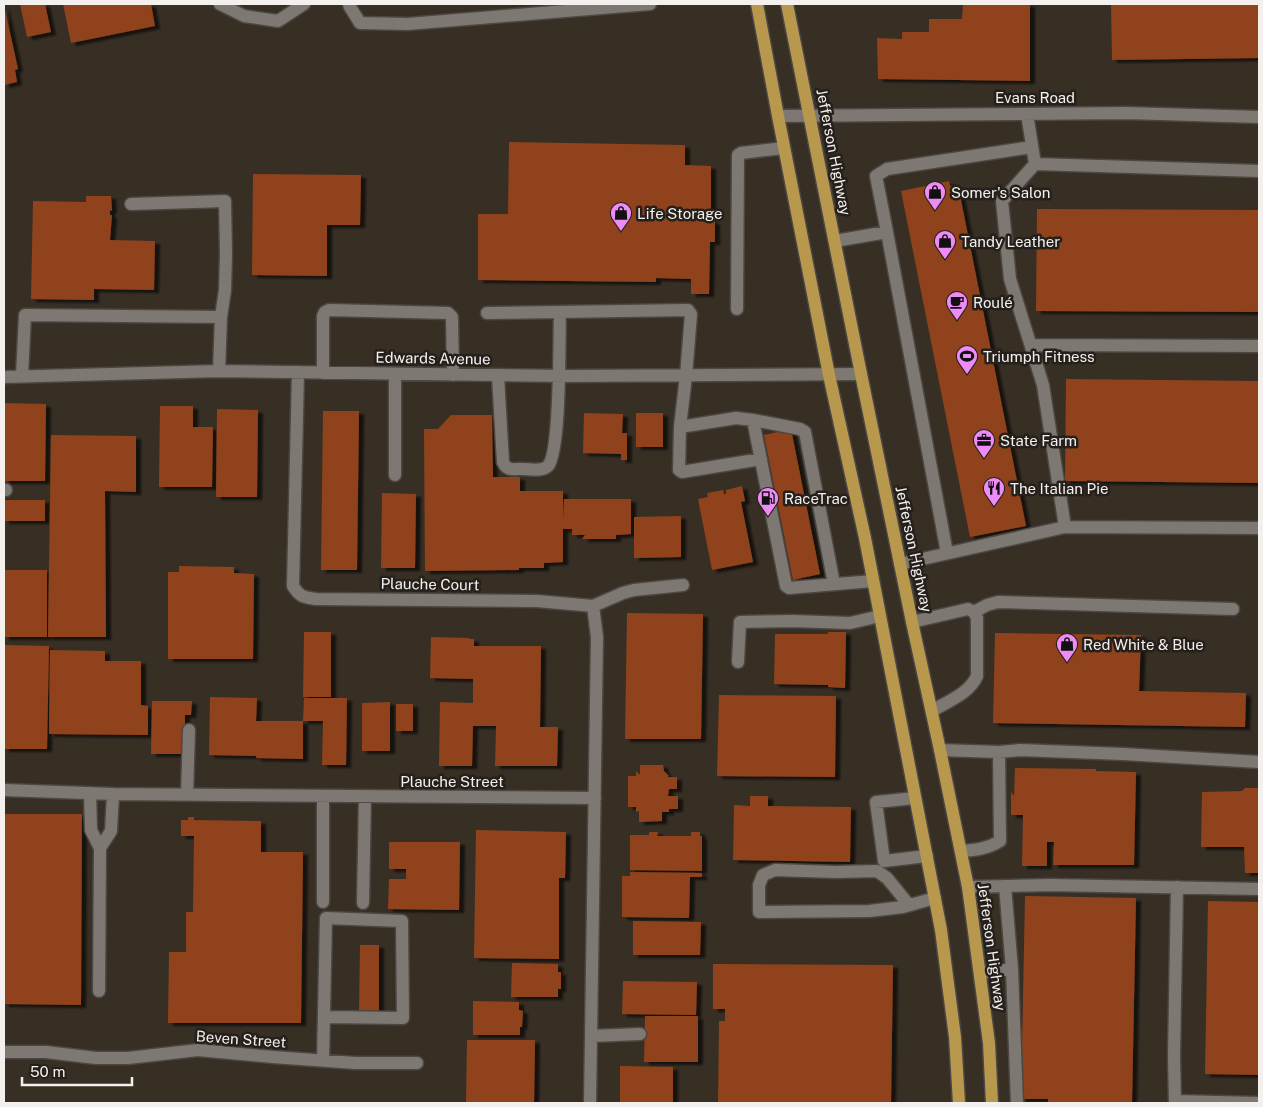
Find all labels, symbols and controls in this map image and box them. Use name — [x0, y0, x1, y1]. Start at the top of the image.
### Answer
street label: Jefferson Highway — [813, 87, 855, 217]
street label: Evans Road — [995, 89, 1075, 106]
shop icon: Somer's Salon — [923, 180, 947, 211]
place label: Somer's Salon — [951, 184, 1050, 201]
shop icon: Life Storage — [609, 201, 633, 232]
place label: Life Storage — [637, 205, 723, 222]
shop icon: Tandy Leather — [933, 229, 957, 260]
place label: Tandy Leather — [961, 233, 1060, 250]
cafe icon: Roulé — [945, 290, 969, 321]
place label: Roulé — [973, 294, 1013, 311]
sports icon: Triumph Fitness — [955, 344, 979, 375]
street label: Edwards Avenue — [375, 348, 491, 368]
place label: Triumph Fitness — [983, 348, 1095, 365]
office icon: State Farm — [972, 428, 996, 459]
place label: State Farm — [1000, 432, 1077, 449]
restaurant icon: The Italian Pie — [982, 476, 1006, 507]
place label: The Italian Pie — [1010, 480, 1108, 497]
street label: Jefferson Highway — [892, 484, 936, 614]
fuel station icon: RaceTrac — [756, 486, 780, 517]
place label: RaceTrac — [784, 490, 848, 507]
street label: Plauche Court — [380, 575, 480, 593]
shop icon: Red White & Blue — [1055, 632, 1079, 663]
place label: Red White & Blue — [1083, 636, 1204, 653]
street label: Plauche Street — [400, 773, 504, 790]
street label: Jefferson Highway — [975, 882, 1009, 1012]
street label: Beven Street — [195, 1027, 287, 1051]
scale bar — [22, 1054, 132, 1086]
text: 50 m — [30, 1063, 65, 1080]

